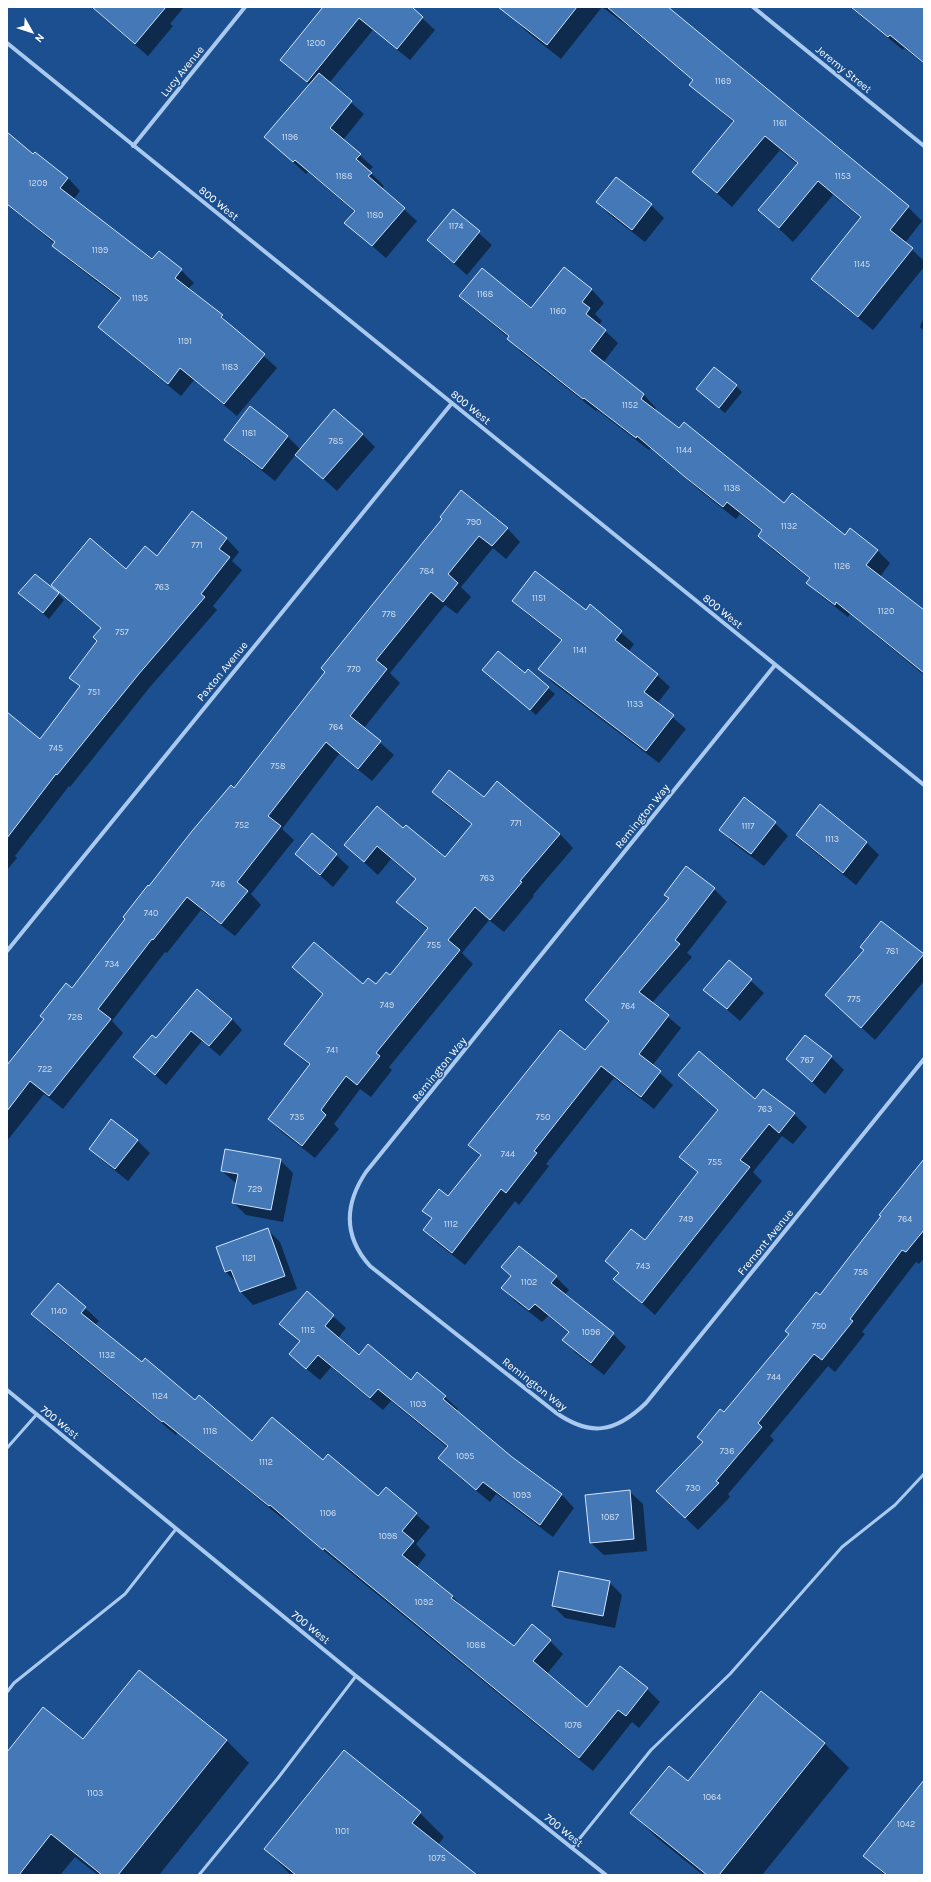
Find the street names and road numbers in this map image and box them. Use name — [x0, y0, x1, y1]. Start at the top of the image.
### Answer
street label: Lucy Avenue — [158, 43, 207, 99]
street label: Jeremy Street — [813, 43, 874, 96]
street label: 800 West — [196, 183, 241, 223]
street label: 800 West — [448, 387, 493, 427]
street label: 800 West — [700, 591, 745, 631]
street label: Paxton Avenue — [194, 638, 251, 704]
street label: Remington Way — [613, 782, 672, 851]
street label: Remington Way — [410, 1035, 469, 1104]
street label: Fremont Avenue — [735, 1206, 796, 1278]
street label: Remington Way — [500, 1355, 570, 1414]
street label: 700 West — [38, 1403, 82, 1442]
street label: 700 West — [289, 1608, 333, 1647]
street label: 700 West — [542, 1811, 586, 1850]

